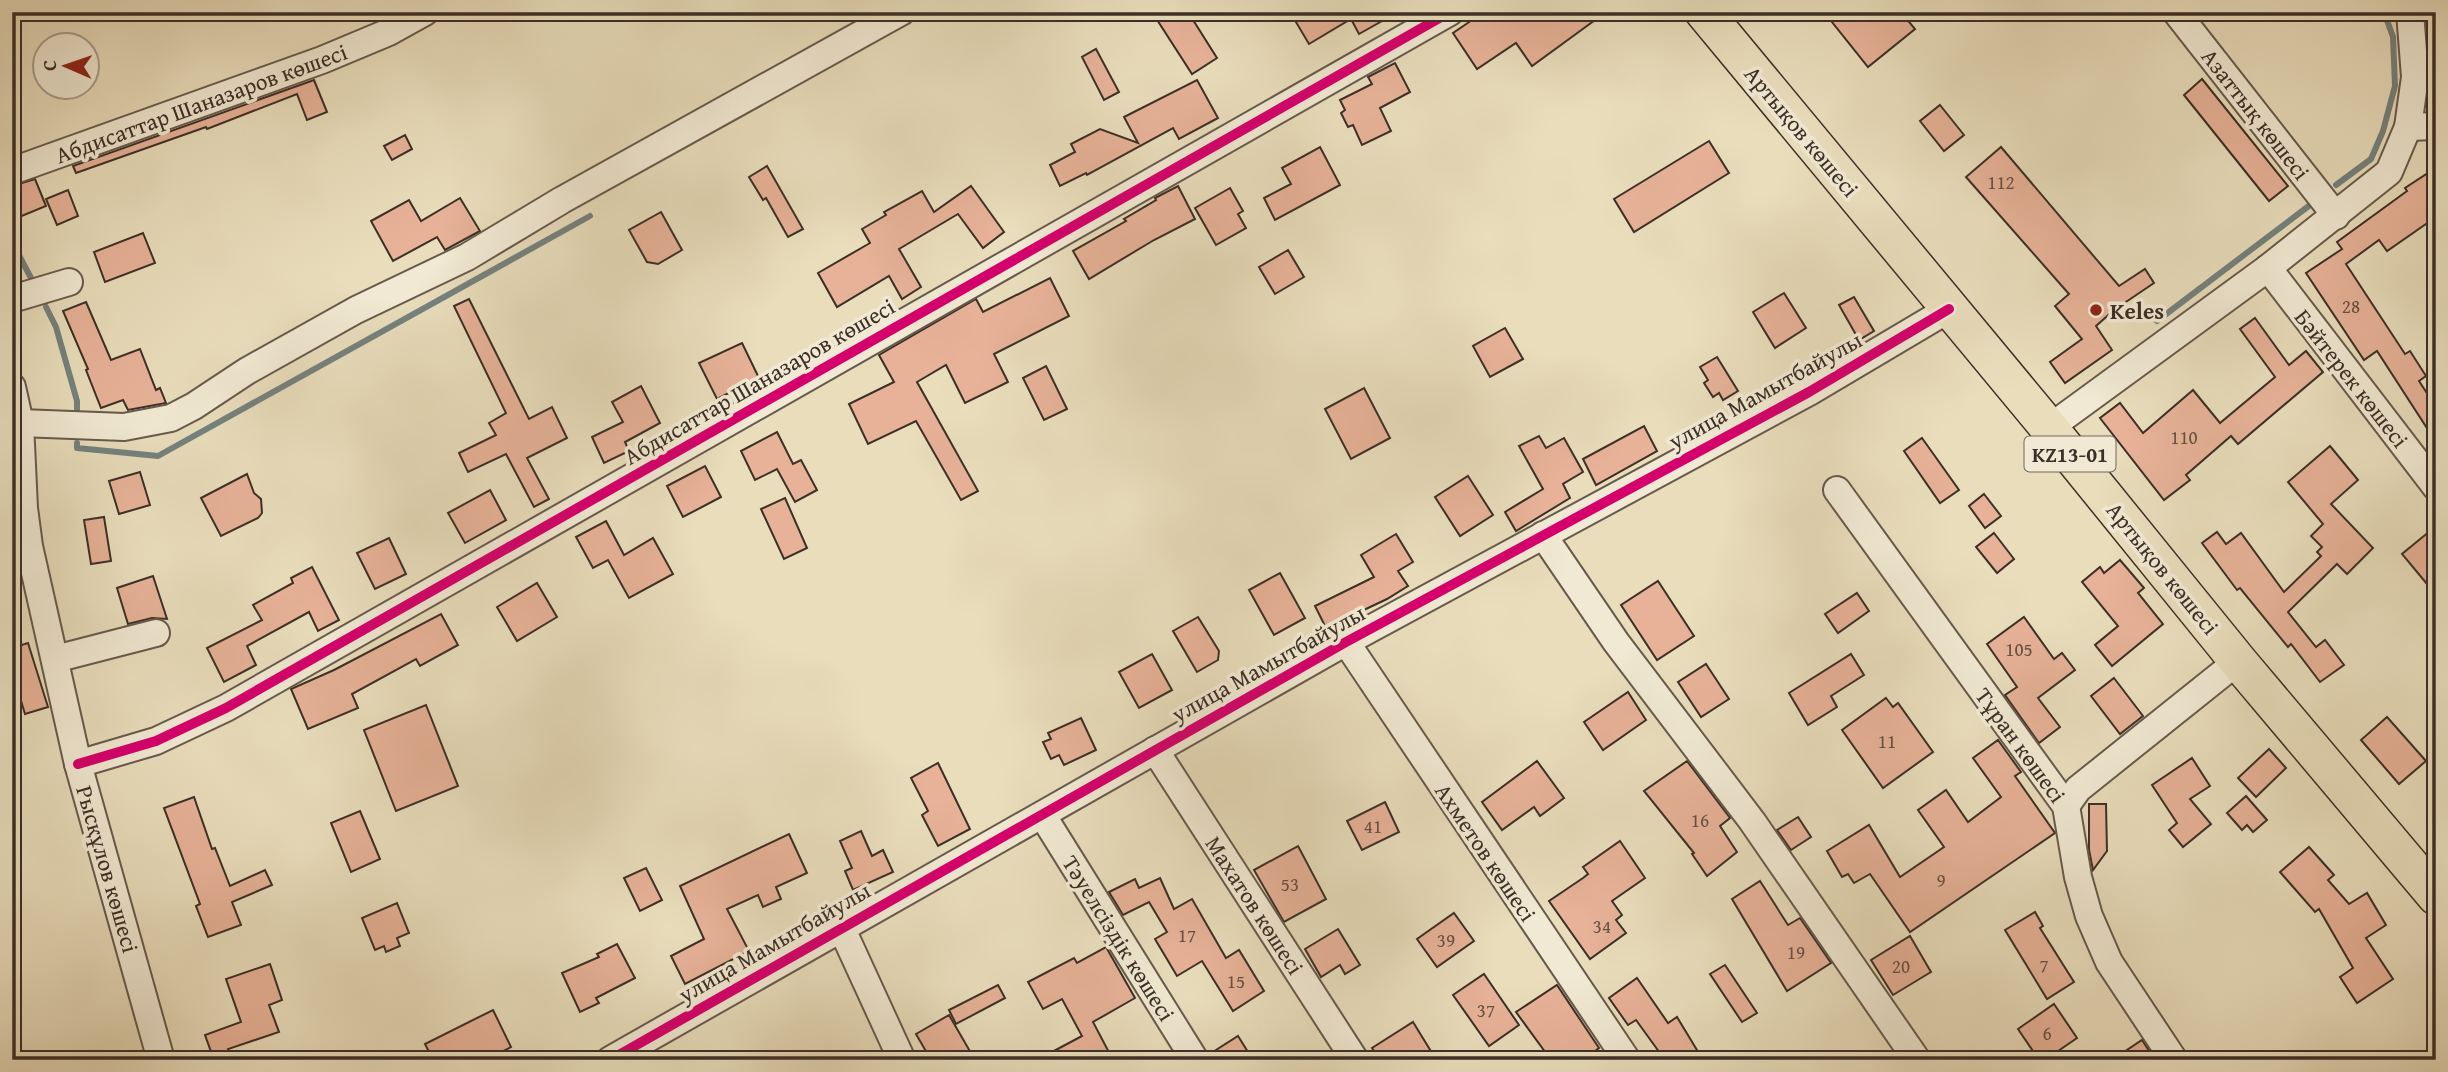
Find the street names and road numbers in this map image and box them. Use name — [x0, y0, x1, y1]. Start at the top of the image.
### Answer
street label: Абдисаттар Шаназаров көшесі — [51, 35, 351, 171]
street label: Азаттық көшесі — [2194, 41, 2318, 187]
street label: Артықов көшесі — [1737, 58, 1867, 204]
street label: Абдисаттар Шаназаров көшесі — [617, 290, 901, 472]
street label: Бәйтерек көшесі — [2287, 302, 2417, 454]
street label: улица Мамытбайулы — [1661, 323, 1868, 457]
road number: KZ13-01 — [2024, 436, 2116, 472]
street label: Артықов көшесі — [2099, 494, 2227, 642]
street label: улица Мамытбайулы — [1164, 596, 1371, 730]
street label: Тұран көшесі — [1968, 681, 2074, 809]
street label: Ахметов көшесі — [1427, 776, 1545, 928]
street label: Рысқұлов көшесі — [68, 782, 148, 956]
street label: Махатов көшесі — [1198, 829, 1312, 981]
street label: Тәуелсіздік көшесі — [1055, 849, 1183, 1027]
street label: улица Мамытбайулы — [671, 874, 876, 1011]

